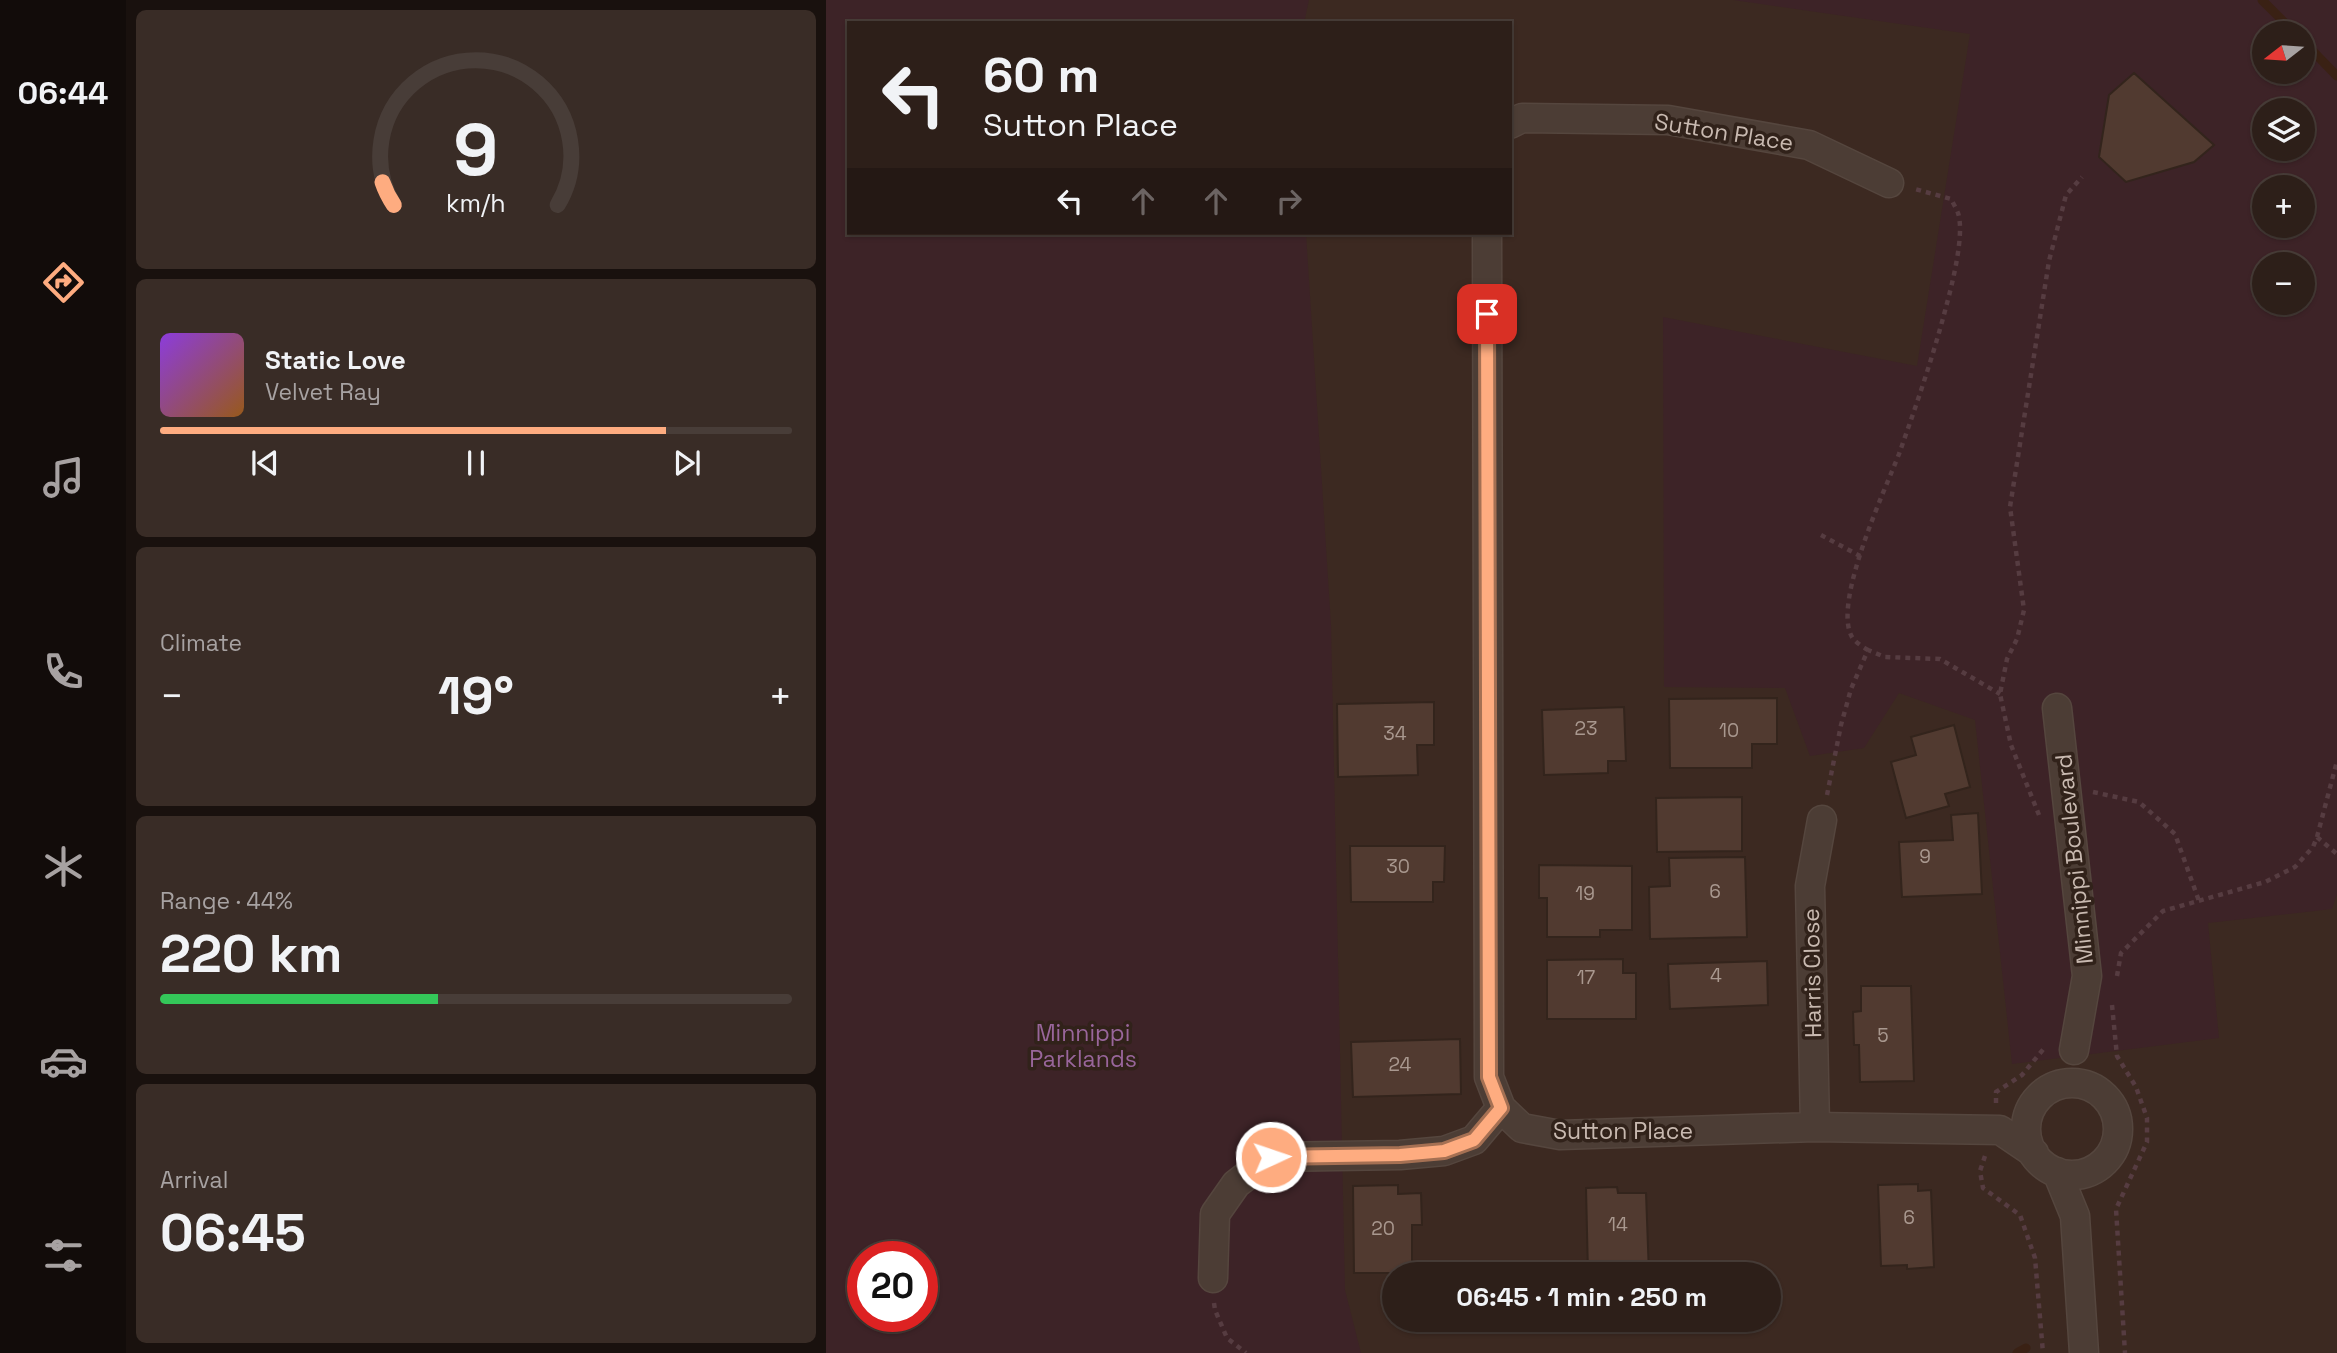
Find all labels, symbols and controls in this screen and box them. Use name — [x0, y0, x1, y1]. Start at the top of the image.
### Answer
north arrow — [2252, 21, 2315, 84]
map controls — [2252, 21, 2315, 315]
text: 60 m — [983, 44, 1099, 106]
icon: left — [868, 49, 959, 140]
text: 06:44 — [18, 73, 108, 113]
button: layers — [2252, 98, 2315, 161]
text: 9 — [454, 104, 499, 197]
text: Sutton Place — [983, 105, 1178, 145]
street label: Sutton Place — [1652, 106, 1796, 158]
button: + — [2252, 175, 2315, 238]
icon: left — [1051, 182, 1089, 220]
icon: ahead — [1124, 182, 1162, 220]
icon: ahead — [1197, 182, 1235, 220]
icon: right — [1270, 182, 1308, 220]
text: km/h — [446, 187, 506, 219]
button: − — [2252, 252, 2315, 315]
icon: directions — [39, 258, 88, 307]
pin — [1457, 284, 1517, 344]
icon: arrive — [1468, 295, 1506, 333]
text: Static Love — [265, 343, 406, 377]
text: Velvet Ray — [265, 377, 381, 407]
icon: previous — [246, 444, 284, 482]
icon: pause — [457, 444, 495, 482]
icon: next — [668, 444, 706, 482]
icon: music — [39, 453, 88, 502]
text: Climate — [160, 628, 242, 658]
icon: phone — [39, 647, 88, 696]
text: 19° — [438, 663, 514, 729]
text: − — [160, 672, 184, 720]
text: + — [768, 672, 792, 720]
house number: 23 — [1575, 716, 1597, 741]
house number: 10 — [1719, 718, 1739, 743]
house number: 34 — [1383, 721, 1407, 746]
street label: Minnippi Boulevard — [2048, 752, 2100, 966]
icon: climate — [39, 842, 88, 891]
house number: 9 — [1919, 844, 1931, 869]
house number: 30 — [1386, 854, 1410, 879]
house number: 6 — [1709, 879, 1721, 904]
house number: 19 — [1575, 881, 1595, 906]
text: Range · 44% — [160, 886, 293, 916]
street label: Harris Close — [1796, 908, 1828, 1038]
text: 220 km — [160, 921, 342, 987]
house number: 4 — [1710, 963, 1722, 988]
house number: 17 — [1577, 965, 1596, 990]
park label: Minnippi Parklands — [1029, 1018, 1137, 1074]
house number: 5 — [1877, 1023, 1889, 1048]
icon: car — [39, 1037, 88, 1086]
house number: 24 — [1389, 1052, 1412, 1077]
street label: Sutton Place — [1553, 1116, 1693, 1146]
position arrow — [1234, 1120, 1308, 1194]
text: Arrival — [160, 1165, 228, 1195]
text: 06:45 — [160, 1200, 306, 1266]
house number: 6 — [1903, 1205, 1915, 1230]
house number: 14 — [1608, 1212, 1628, 1237]
house number: 20 — [1371, 1216, 1395, 1241]
icon: filters — [39, 1231, 88, 1280]
speed limit sign: 20 — [847, 1241, 938, 1332]
text: 06:45 · 1 min · 250 m — [1456, 1280, 1707, 1314]

